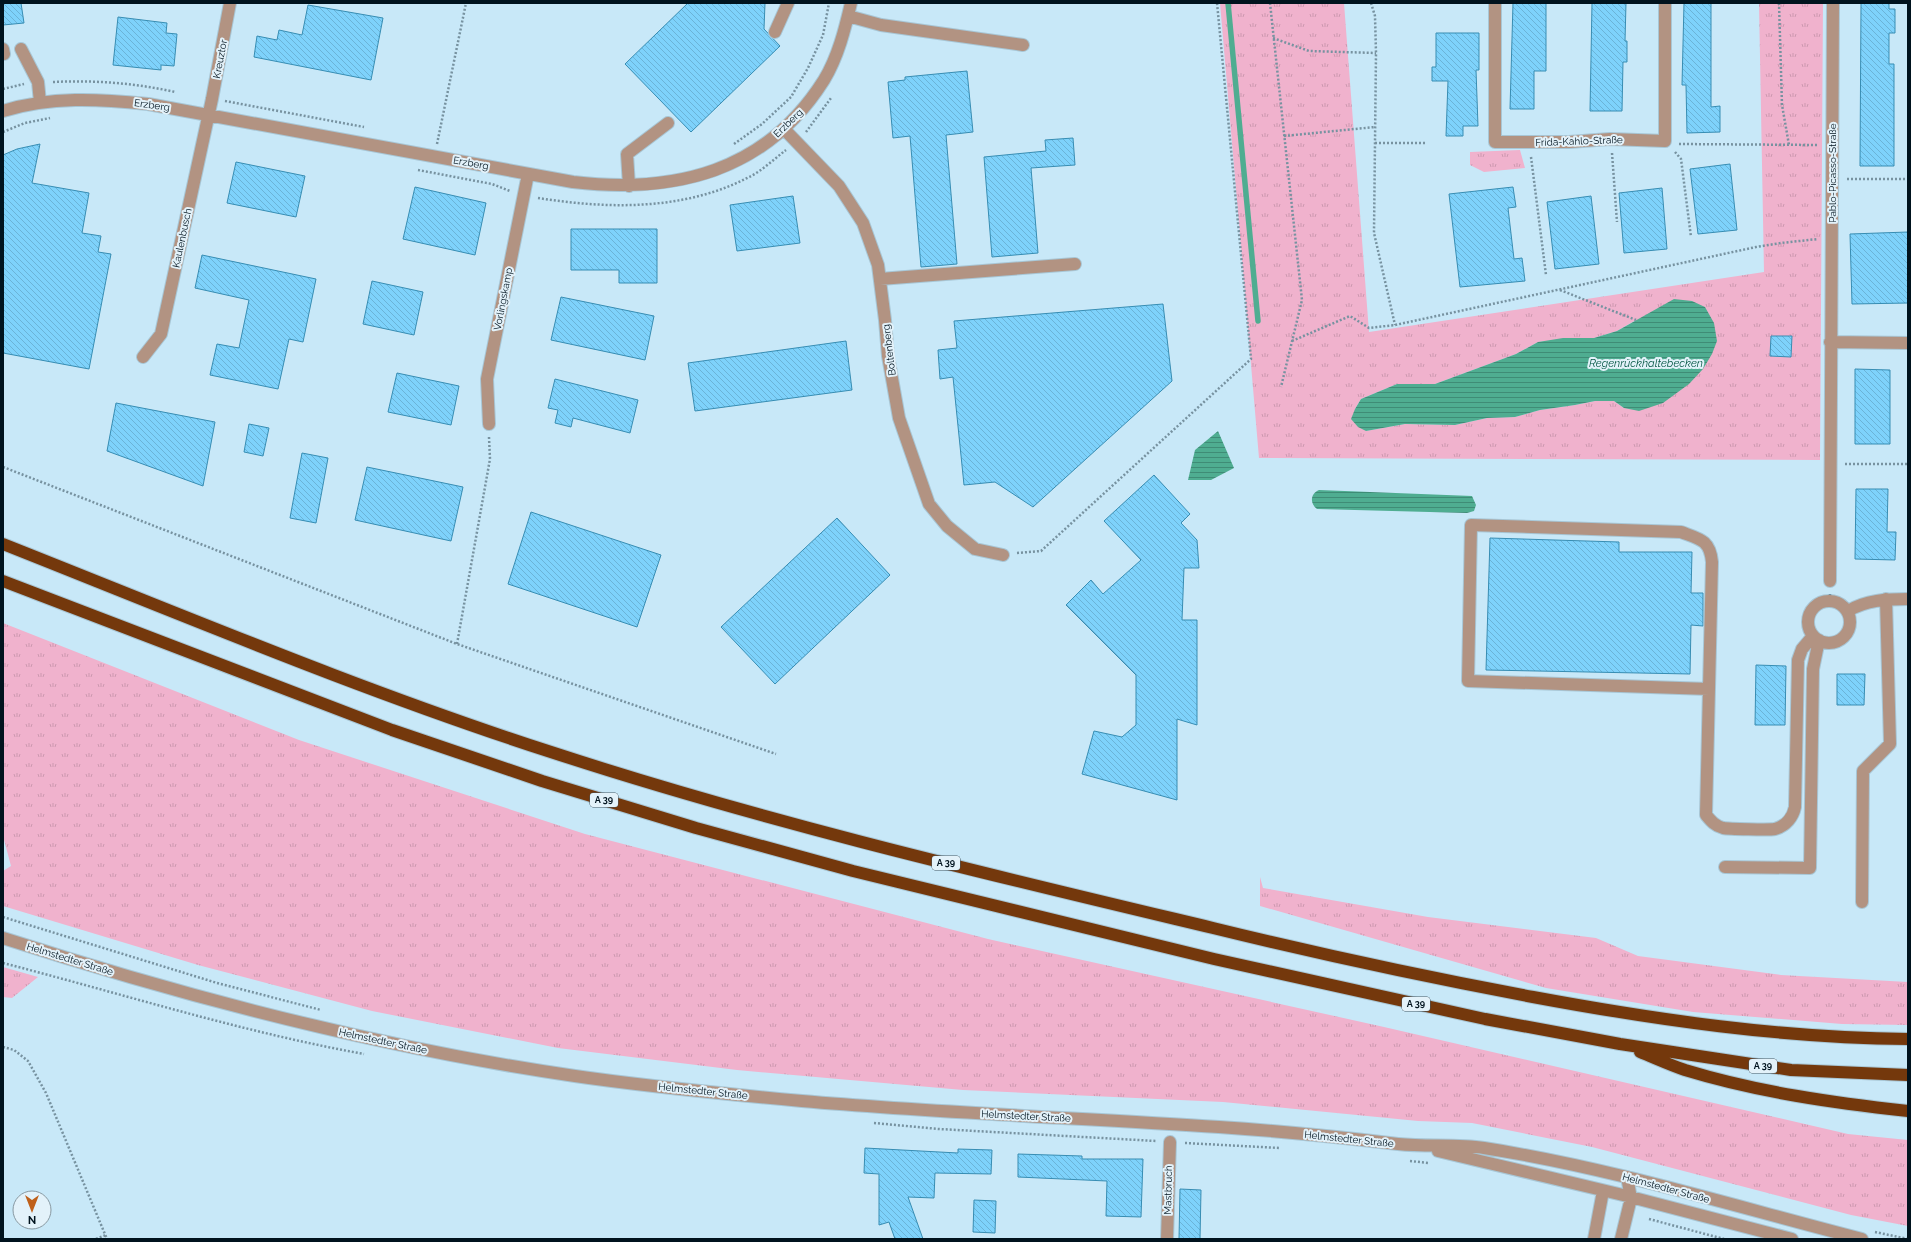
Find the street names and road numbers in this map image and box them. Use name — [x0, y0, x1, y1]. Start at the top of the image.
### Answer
street label: Kreuztor — [211, 38, 229, 79]
street label: Erzberg — [133, 97, 171, 113]
street label: Erzberg — [771, 107, 805, 139]
street label: Pablo-Picasso-Straße — [1827, 123, 1838, 223]
street label: Frida-Kahlo-Straße — [1535, 134, 1623, 148]
street label: Erzberg — [452, 154, 490, 172]
street label: Kaulenbusch — [170, 207, 194, 269]
street label: Vorlingskamp — [492, 267, 514, 331]
street label: Boltenberg — [880, 324, 898, 376]
road number: A 39 — [590, 793, 618, 807]
road number: A 39 — [932, 856, 960, 870]
street label: Helmstedter Straße — [25, 941, 115, 977]
road number: A 39 — [1402, 997, 1430, 1011]
street label: Helmstedter Straße — [338, 1026, 428, 1056]
road number: A 39 — [1749, 1059, 1777, 1073]
street label: Helmstedter Straße — [658, 1081, 748, 1101]
street label: Helmstedter Straße — [981, 1108, 1071, 1124]
street label: Helmstedter Straße — [1304, 1129, 1394, 1149]
street label: Mastbruch — [1162, 1165, 1174, 1215]
street label: Helmstedter Straße — [1621, 1171, 1711, 1205]

